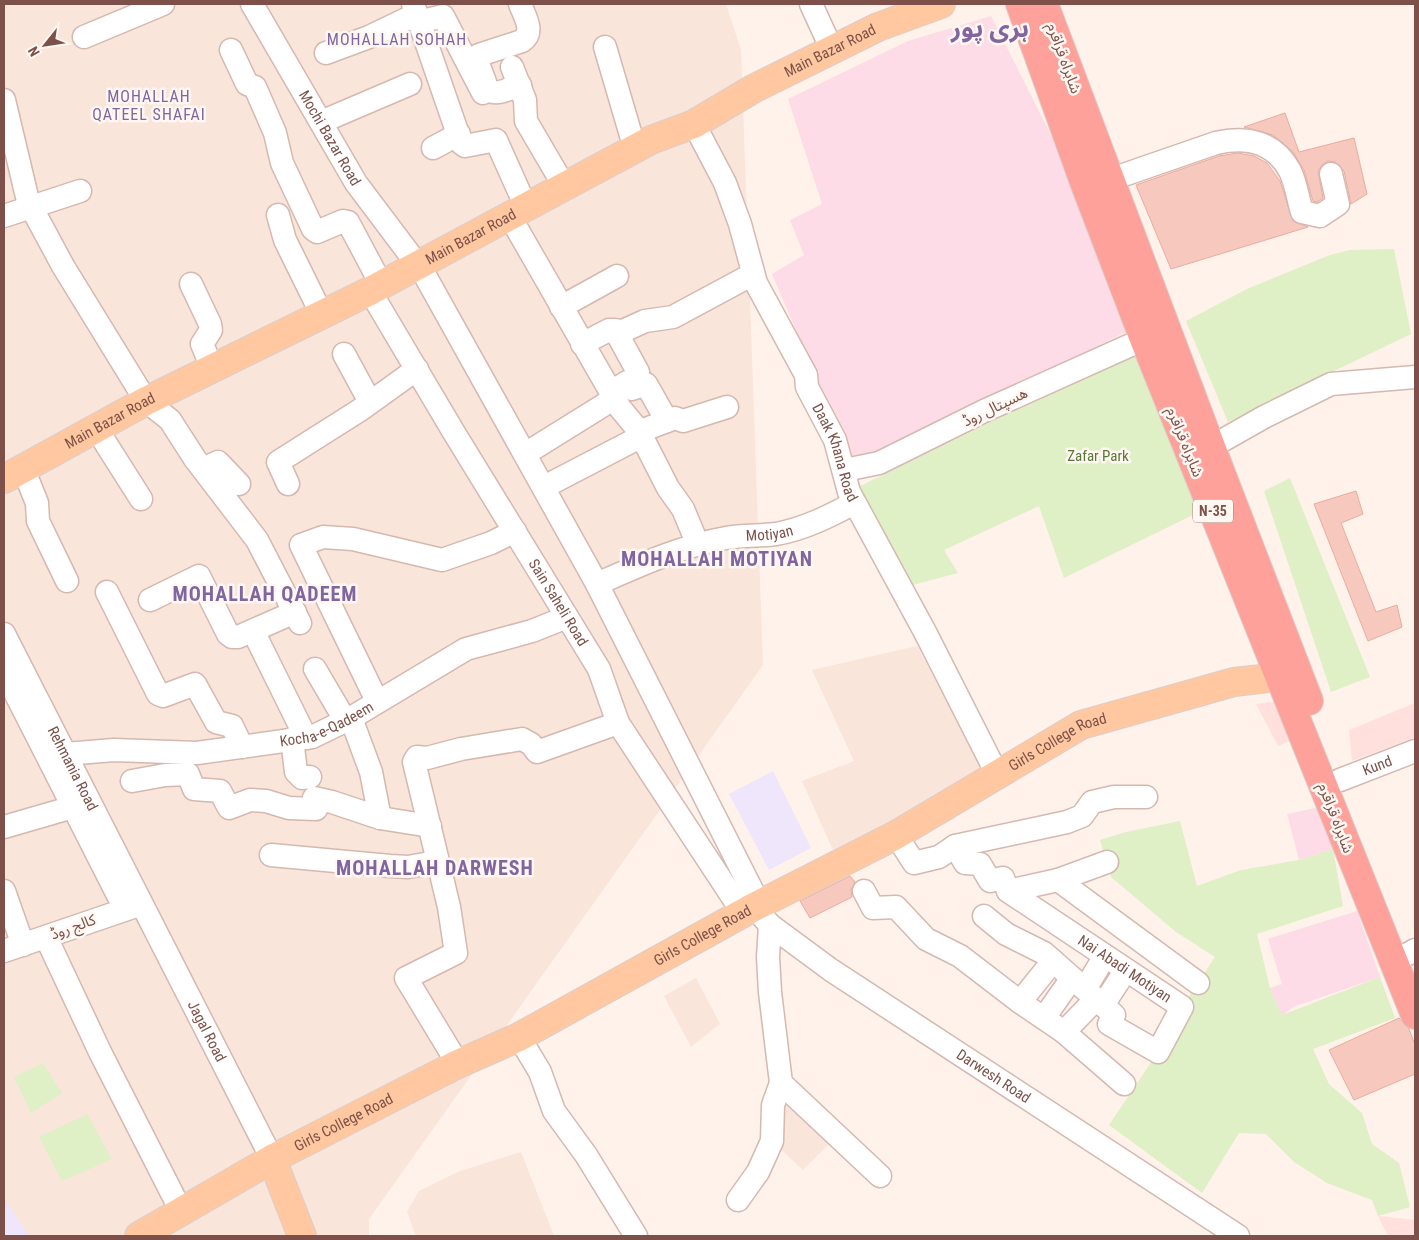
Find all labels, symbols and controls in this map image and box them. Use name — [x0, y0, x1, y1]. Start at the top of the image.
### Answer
district label: ہری پور — [950, 14, 1029, 44]
north arrow — [20, 20, 70, 70]
street label: شاہراہ قراقرم — [1041, 20, 1085, 97]
street label: Main Bazar Road — [781, 21, 879, 81]
district label: MOHALLAH SOHAH — [327, 30, 467, 49]
text: N — [25, 44, 43, 59]
district label: MOHALLAH QATEEL SHAFAI — [92, 87, 206, 124]
street label: Mochi Bazar Road — [295, 87, 365, 189]
street label: Main Bazar Road — [422, 205, 519, 268]
street label: ھسپتال روڈ — [960, 384, 1031, 431]
street label: Main Bazar Road — [62, 389, 158, 453]
street label: Daak Khana Road — [808, 400, 862, 505]
street label: شاہراہ قراقرم — [1161, 404, 1207, 481]
park label: Zafar Park — [1067, 447, 1129, 465]
road number: N-35 — [1193, 500, 1233, 522]
street label: Motiyan — [746, 521, 795, 545]
district label: MOHALLAH MOTIYAN — [621, 547, 813, 571]
street label: Sain Saheli Road — [525, 556, 592, 649]
district label: MOHALLAH QADEEM — [173, 582, 357, 606]
street label: Kocha-e-Qadeem — [279, 698, 377, 750]
street label: Girls College Road — [1005, 709, 1109, 775]
street label: Rehmania Road — [44, 723, 102, 814]
street label: Kund — [1360, 752, 1395, 779]
street label: شاہراہ قراقرم — [1312, 780, 1358, 857]
district label: MOHALLAH DARWESH — [336, 856, 534, 880]
street label: Girls College Road — [651, 901, 754, 970]
street label: کالج روڈ — [48, 910, 100, 946]
street label: Nai Abadi Motiyan — [1075, 931, 1175, 1006]
street label: Jagal Road — [184, 998, 230, 1065]
street label: Darwesh Road — [953, 1045, 1034, 1107]
street label: Girls College Road — [291, 1090, 396, 1155]

